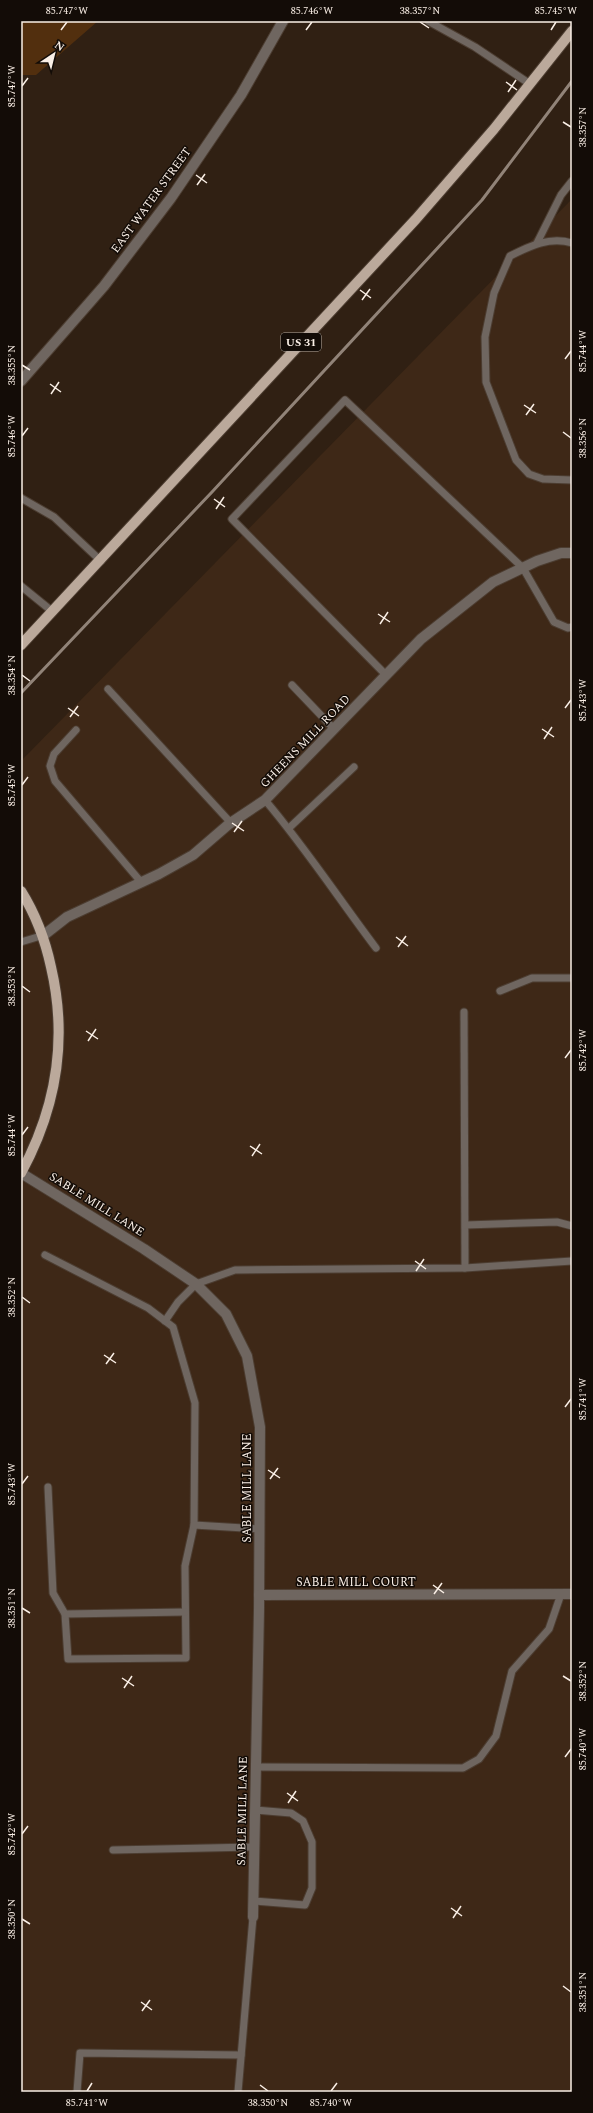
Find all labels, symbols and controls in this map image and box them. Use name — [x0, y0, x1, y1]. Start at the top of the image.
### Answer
text: 85.747°W — [46, 3, 88, 19]
text: 85.746°W — [291, 3, 333, 19]
text: 38.357°N — [400, 3, 440, 19]
text: 85.745°W — [535, 3, 577, 19]
north arrow — [34, 34, 74, 74]
text: N — [51, 37, 68, 56]
text: 85.747°W — [4, 65, 20, 107]
text: 38.357°N — [575, 107, 591, 147]
street label: EAST WATER STREET — [106, 143, 196, 257]
text: 85.744°W — [575, 330, 591, 372]
road number: US 31 — [281, 333, 321, 351]
text: 38.355°N — [4, 345, 20, 385]
text: 85.746°W — [4, 415, 20, 457]
text: 38.356°N — [575, 418, 591, 458]
text: 38.354°N — [4, 655, 20, 695]
text: 85.743°W — [575, 679, 591, 721]
street label: GHEENS MILL ROAD — [256, 690, 355, 792]
text: 85.745°W — [4, 764, 20, 806]
text: 38.353°N — [4, 966, 20, 1006]
text: 85.742°W — [575, 1029, 591, 1071]
text: 85.744°W — [4, 1114, 20, 1156]
street label: SABLE MILL LANE — [45, 1167, 148, 1241]
text: 38.352°N — [4, 1277, 20, 1317]
text: 85.741°W — [575, 1378, 591, 1420]
street label: SABLE MILL LANE — [238, 1433, 257, 1543]
text: 85.743°W — [4, 1463, 20, 1505]
street label: SABLE MILL COURT — [296, 1573, 416, 1592]
text: 38.351°N — [4, 1588, 20, 1628]
text: 38.352°N — [575, 1661, 591, 1701]
text: 85.740°W — [575, 1728, 591, 1770]
street label: SABLE MILL LANE — [232, 1756, 253, 1866]
text: 85.742°W — [4, 1813, 20, 1855]
text: 38.350°N — [4, 1899, 20, 1939]
text: 38.351°N — [575, 1972, 591, 2012]
text: 85.741°W — [66, 2095, 108, 2111]
text: 38.350°N — [248, 2095, 288, 2111]
text: 85.740°W — [310, 2095, 352, 2111]

